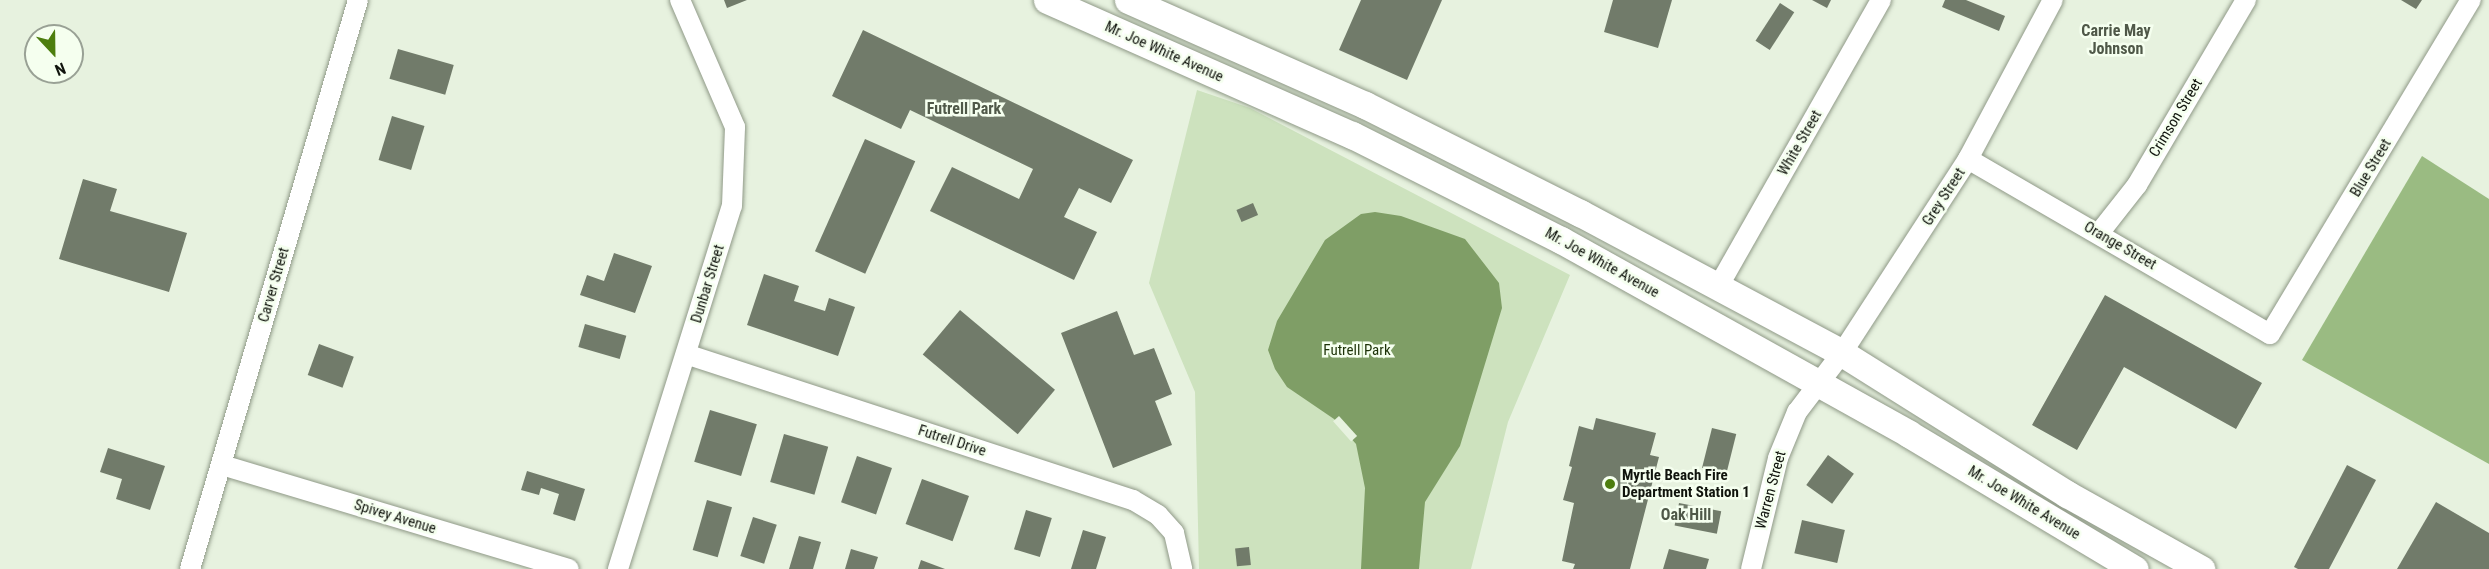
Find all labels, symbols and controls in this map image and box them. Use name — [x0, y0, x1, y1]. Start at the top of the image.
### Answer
street label: Mr. Joe White Avenue — [1102, 18, 1226, 86]
district label: Carrie May Johnson — [2081, 21, 2151, 59]
north arrow — [24, 24, 84, 84]
text: N — [52, 59, 68, 80]
street label: Crimson Street — [2146, 76, 2206, 160]
district label: Futrell Park — [927, 99, 1001, 119]
street label: White Street — [1774, 107, 1826, 179]
street label: Blue Street — [2347, 136, 2395, 200]
street label: Grey Street — [1919, 165, 1969, 229]
street label: Orange Street — [2081, 218, 2159, 274]
street label: Mr. Joe White Avenue — [1542, 224, 1662, 302]
street label: Dunbar Street — [688, 243, 728, 325]
street label: Carver Street — [255, 246, 293, 324]
park label: Futrell Park — [1323, 342, 1391, 360]
street label: Futrell Drive — [916, 422, 988, 460]
street label: Warren Street — [1752, 449, 1790, 531]
street label: Mr. Joe White Avenue — [1965, 462, 2083, 544]
place label: Myrtle Beach Fire Department Station 1 — [1622, 466, 1750, 501]
marker: Myrtle Beach Fire Department Station 1 — [1603, 477, 1617, 491]
street label: Spivey Avenue — [352, 496, 438, 538]
district label: Oak Hill — [1661, 505, 1711, 525]

